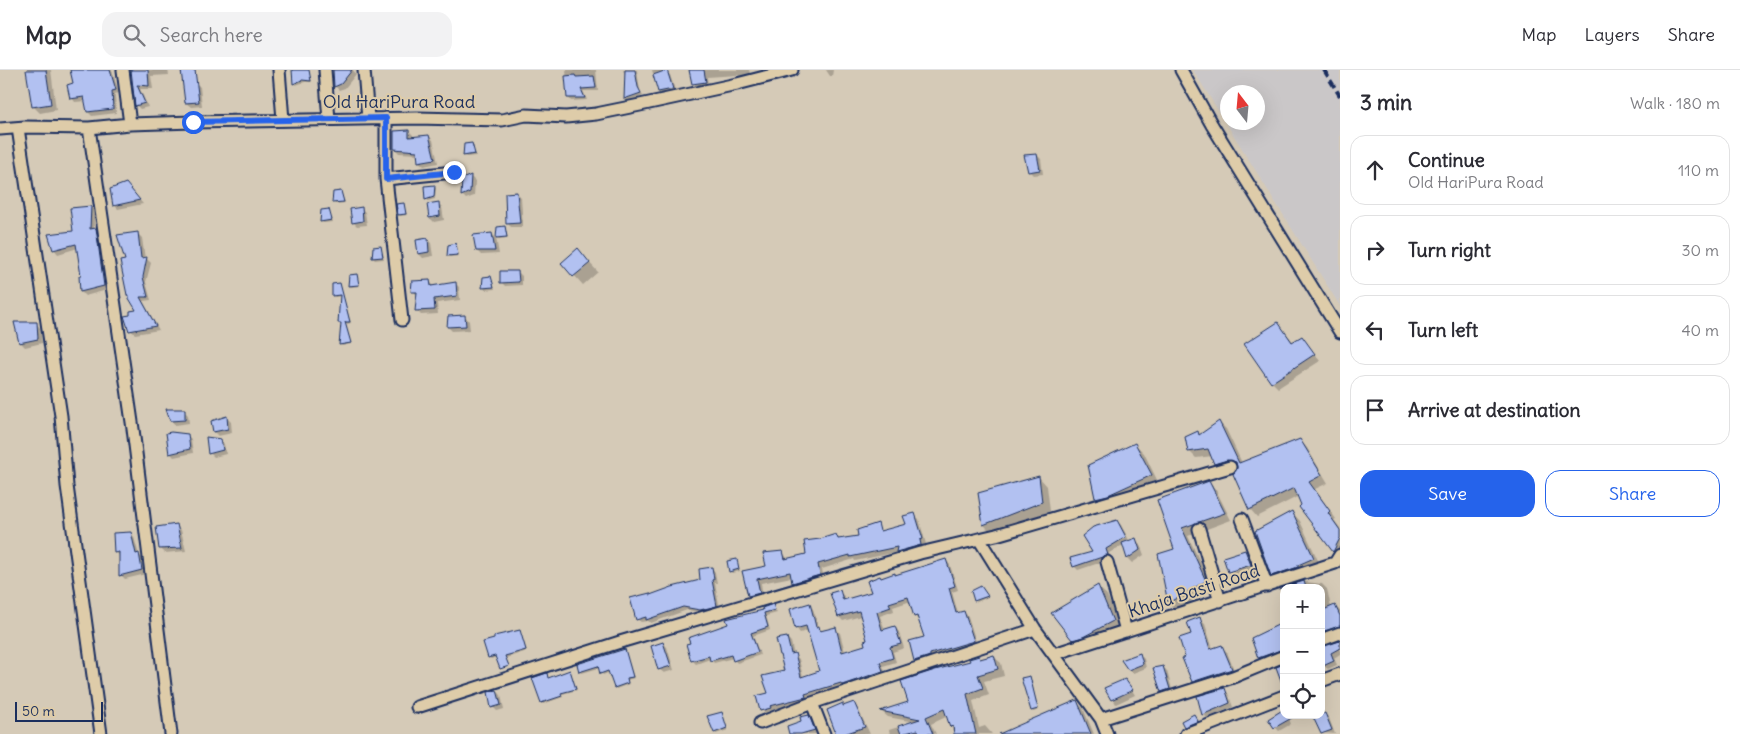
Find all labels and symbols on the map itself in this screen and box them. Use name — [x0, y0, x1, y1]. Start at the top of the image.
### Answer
north arrow — [1220, 85, 1265, 130]
street label: Old HariPura Road — [323, 90, 476, 113]
route start — [182, 111, 205, 134]
route end — [443, 161, 466, 184]
street label: Khaja Basti Road — [1125, 558, 1263, 623]
scale bar — [15, 699, 102, 722]

